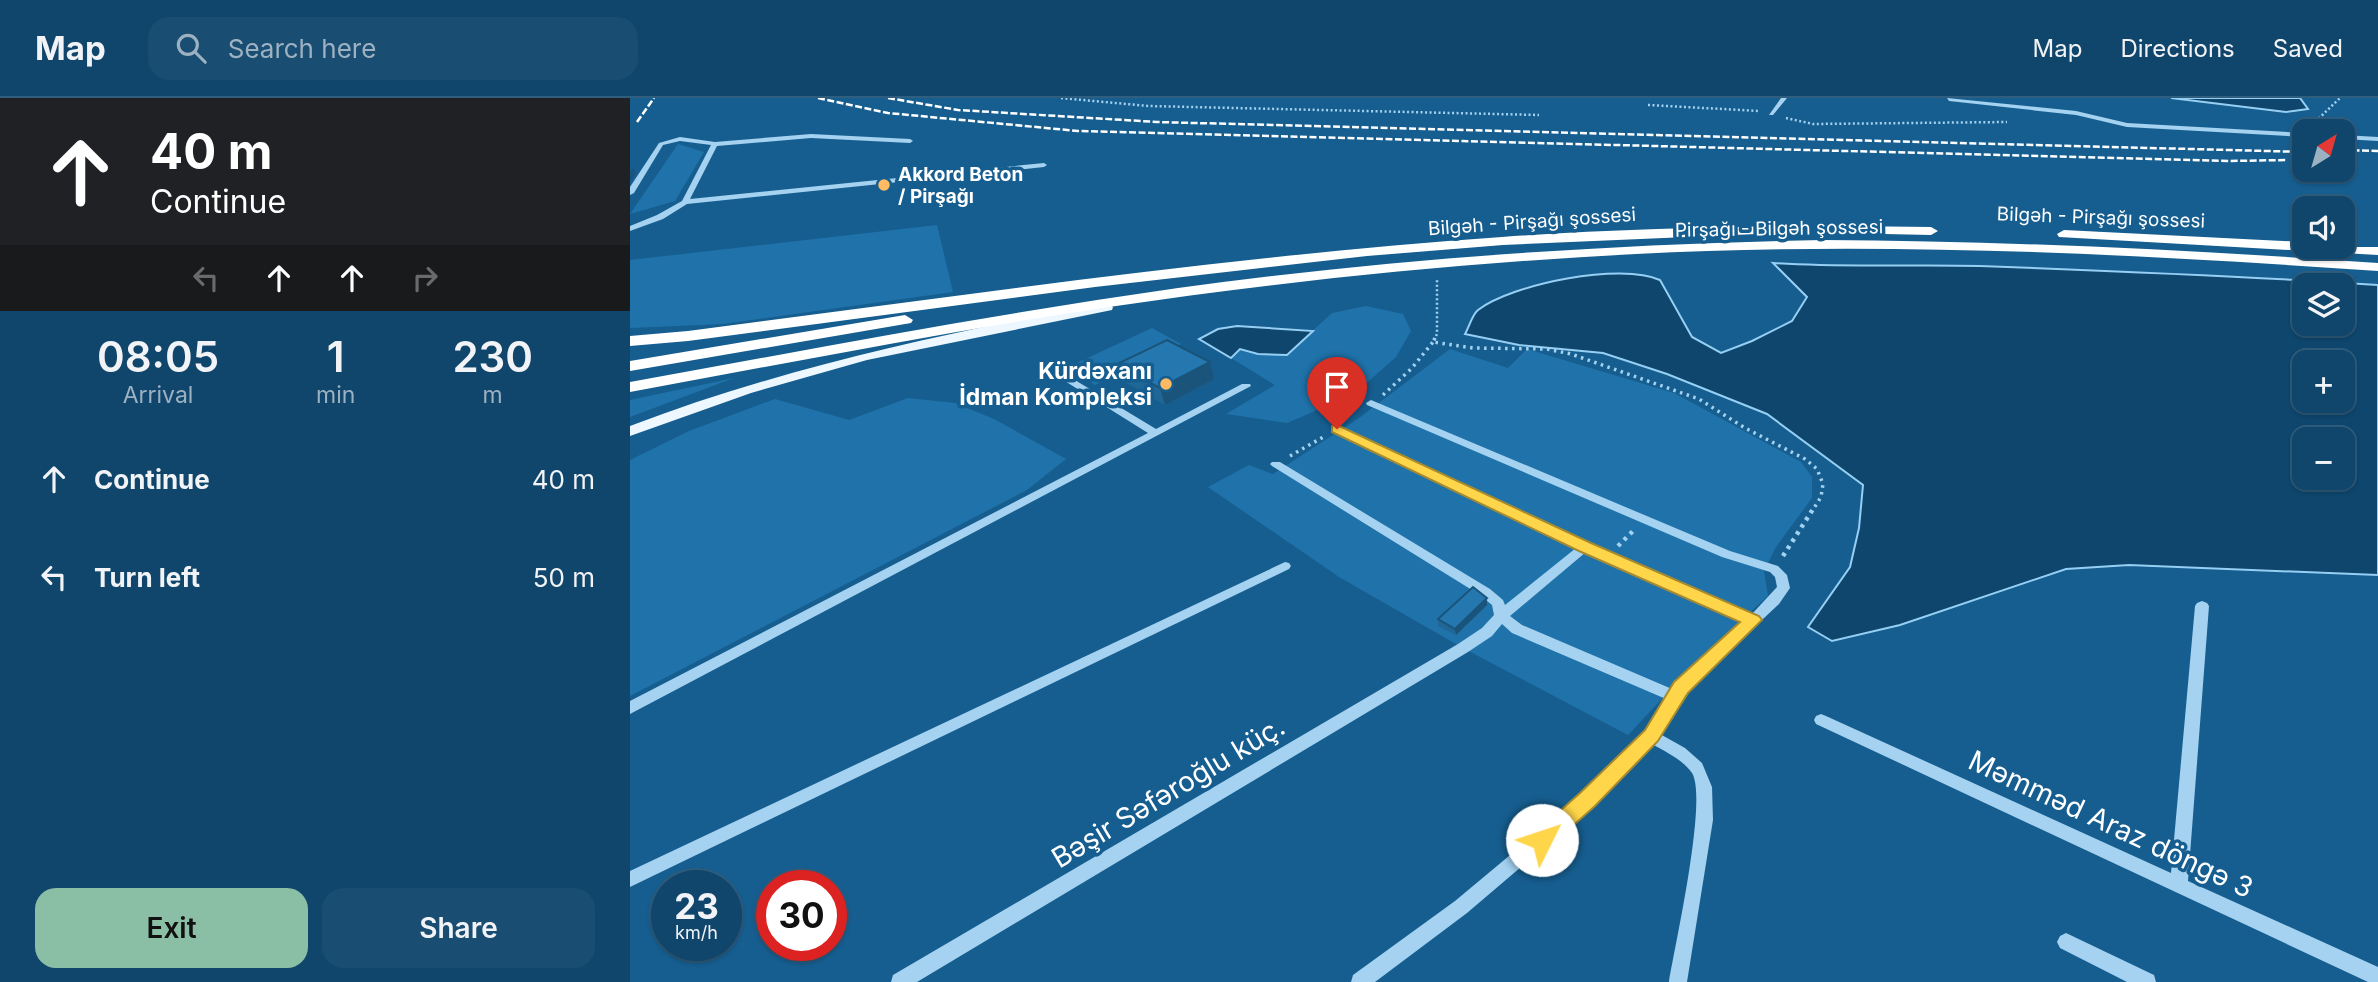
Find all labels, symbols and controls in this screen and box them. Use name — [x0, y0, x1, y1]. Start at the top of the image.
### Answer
search box — [148, 17, 638, 80]
text: Map — [35, 28, 106, 68]
icon: search — [172, 29, 210, 67]
text: Search here — [228, 33, 376, 64]
text: Map — [2033, 34, 2082, 63]
text: Directions — [2120, 34, 2235, 63]
text: Saved — [2273, 34, 2343, 63]
north arrow — [2292, 119, 2356, 182]
map controls — [2292, 119, 2355, 490]
text: 40 m — [150, 122, 273, 181]
icon: ahead — [35, 126, 126, 217]
place label: Akkord Beton / Pirşağı — [898, 163, 1023, 208]
marker: Akkord Beton / Pirşağı — [876, 177, 892, 193]
text: Continue — [150, 182, 286, 221]
button: sound — [2292, 196, 2355, 259]
street label: Bilgəh - Pirşağı şossesi — [1996, 202, 2206, 233]
street label: Bilgəh - Pirşağı şossesi — [1427, 203, 1637, 240]
street label: Pirşağı - Bilgəh şossesi — [1675, 215, 1883, 242]
icon: left — [187, 259, 225, 297]
icon: ahead — [260, 259, 298, 297]
icon: ahead — [333, 259, 371, 297]
icon: right — [406, 259, 444, 297]
button: layers — [2292, 273, 2355, 336]
text: 08:05 — [97, 331, 219, 382]
text: 1 — [327, 331, 345, 382]
text: 230 — [452, 331, 533, 382]
button: + — [2292, 350, 2355, 413]
place label: Kürdəxanı İdman Kompleksi — [959, 357, 1152, 411]
pin — [1307, 357, 1367, 429]
icon: arrive — [1318, 368, 1356, 406]
marker: Kürdəxanı İdman Kompleksi — [1158, 376, 1174, 392]
text: Arrival — [123, 381, 193, 409]
text: min — [316, 381, 355, 409]
text: m — [483, 381, 503, 409]
button: − — [2292, 427, 2355, 490]
icon: ahead — [35, 460, 73, 498]
text: Continue — [94, 464, 210, 495]
text: 40 m — [532, 464, 595, 495]
icon: left — [35, 558, 73, 596]
text: Turn left — [94, 562, 200, 593]
text: 50 m — [533, 562, 595, 593]
street label: Bəşir Səfəroğlu küç. — [1045, 709, 1291, 875]
street label: Məmməd Araz döngə 3 — [1963, 743, 2259, 905]
position arrow — [1505, 803, 1579, 877]
speed limit sign: 30 — [756, 870, 847, 961]
text: 23 — [674, 885, 719, 927]
button: Exit — [35, 888, 308, 968]
button: Share — [322, 888, 595, 968]
text: km/h — [675, 922, 718, 943]

